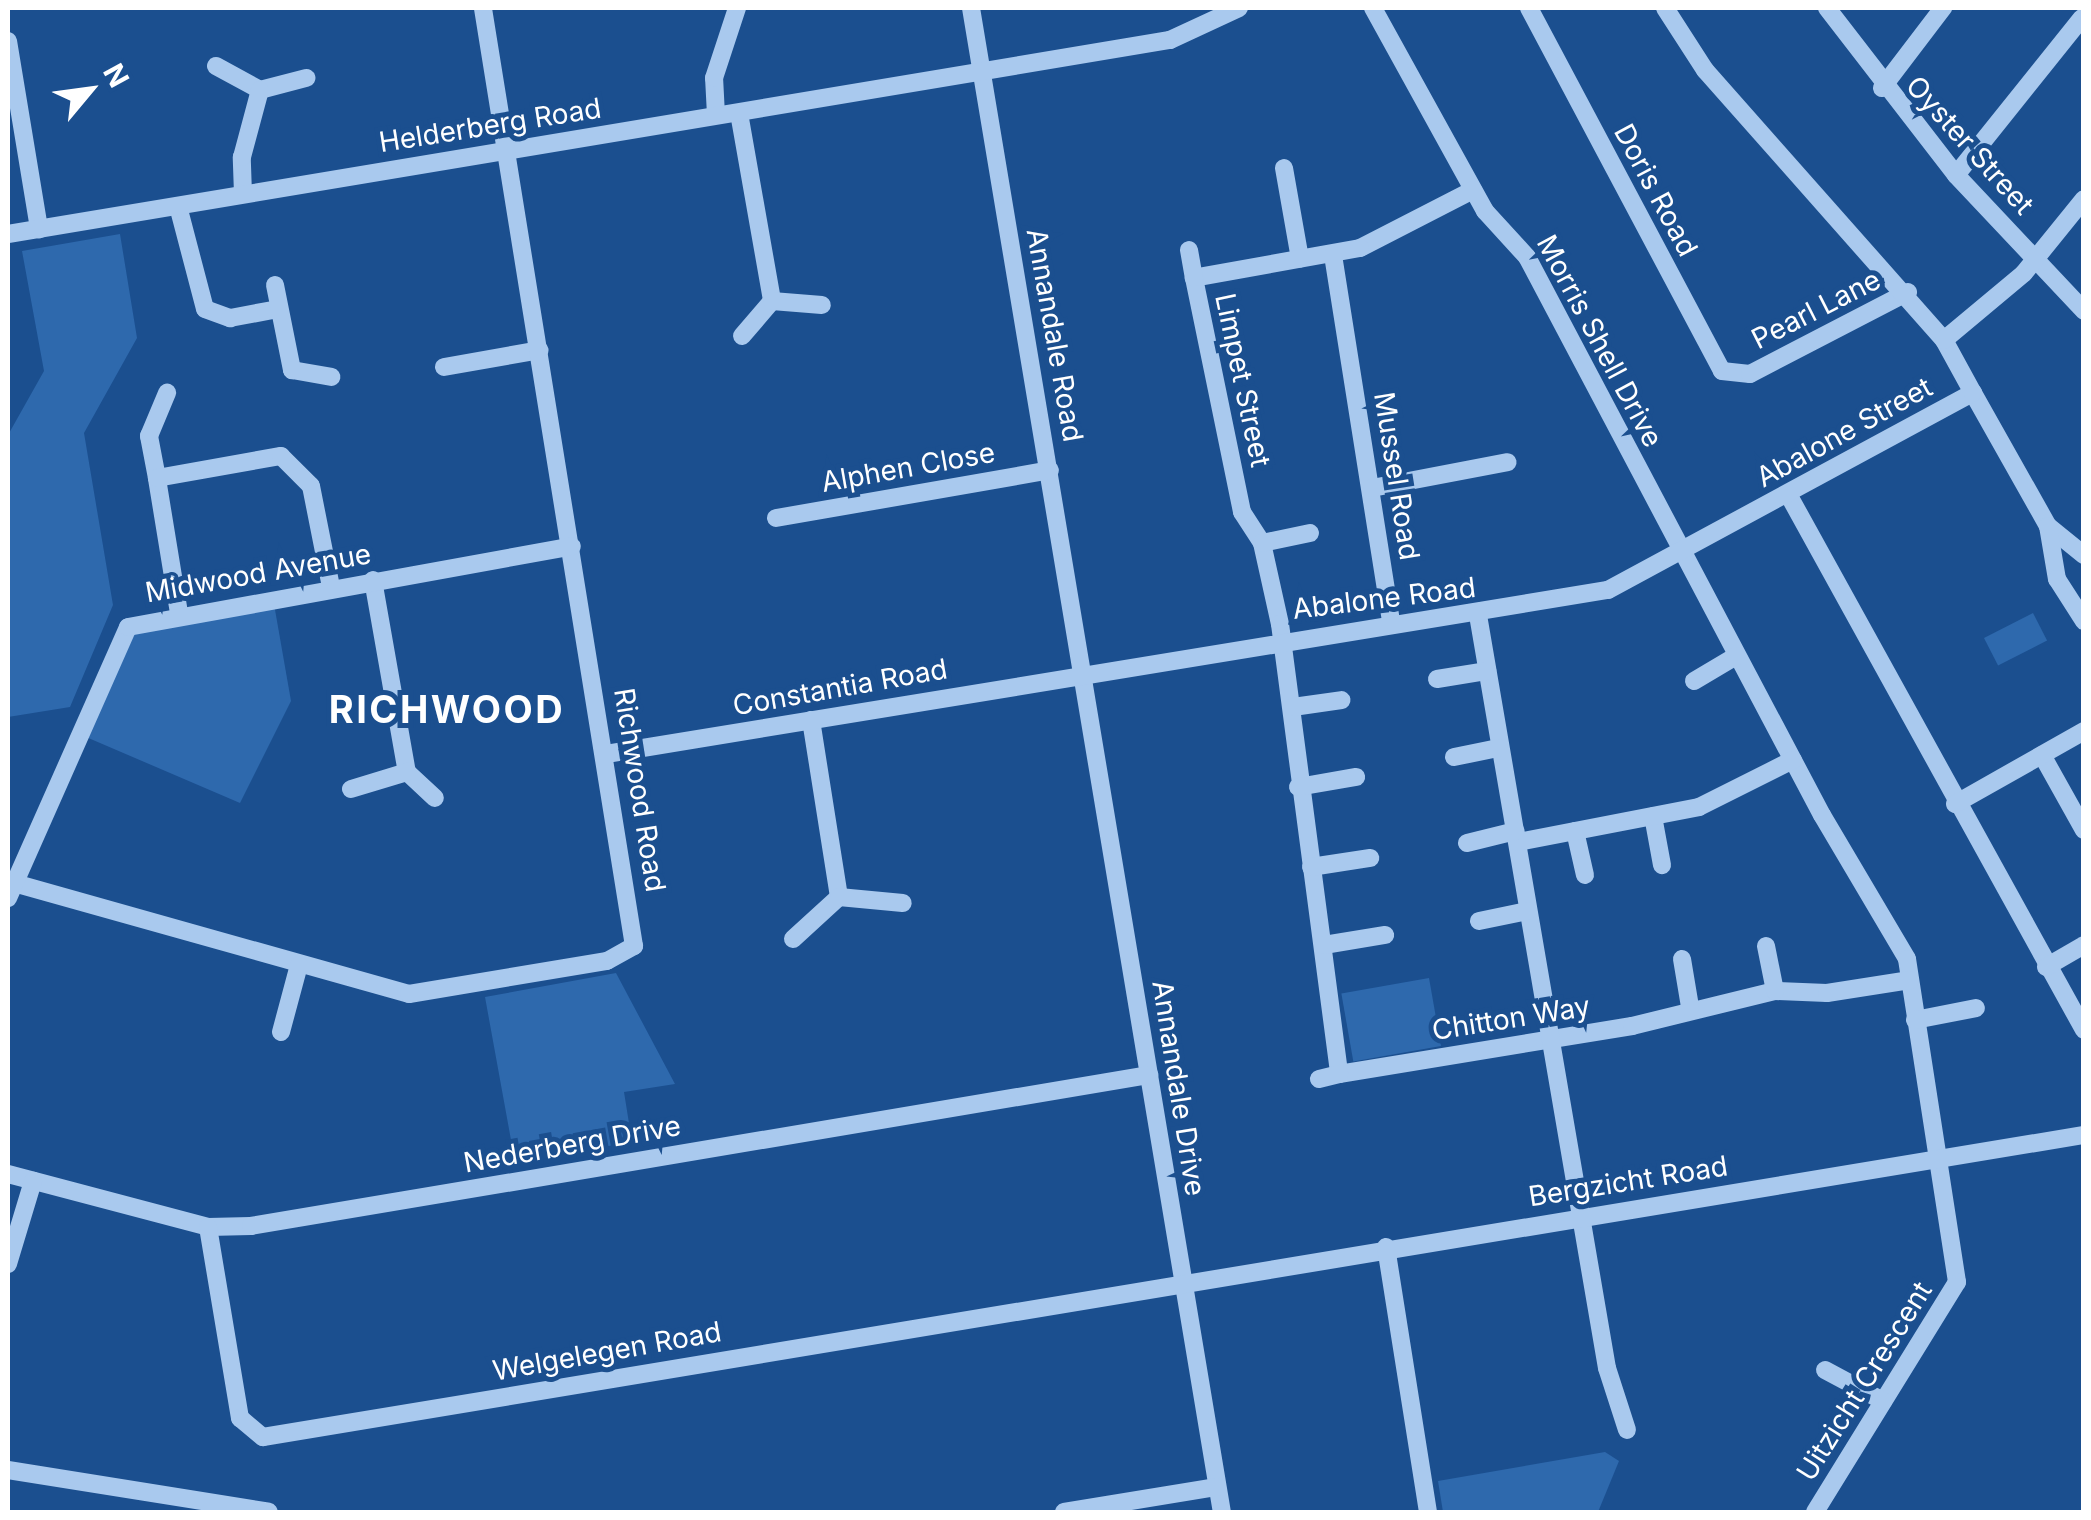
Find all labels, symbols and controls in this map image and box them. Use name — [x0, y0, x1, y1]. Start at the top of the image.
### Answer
north arrow — [40, 40, 140, 140]
text: N — [96, 58, 136, 93]
street label: Oyster Street — [1899, 69, 2041, 221]
street label: Helderberg Road — [377, 91, 603, 159]
street label: Doris Road — [1607, 118, 1705, 262]
street label: Annandale Road — [1020, 226, 1090, 444]
street label: Morris Shell Drive — [1530, 229, 1670, 453]
street label: Pearl Lane — [1746, 262, 1886, 356]
street label: Limpet Street — [1208, 290, 1278, 470]
street label: Abalone Street — [1750, 370, 1938, 494]
street label: Mussel Road — [1367, 389, 1427, 563]
street label: Alphen Close — [819, 435, 997, 499]
street label: Midwood Avenue — [143, 537, 373, 609]
street label: Abalone Road — [1290, 570, 1478, 626]
street label: Constantia Road — [730, 652, 950, 722]
street label: Richwood Road — [607, 686, 673, 894]
district label: RICHWOOD — [329, 687, 565, 733]
street label: Annandale Drive — [1145, 978, 1213, 1198]
street label: Chitton Way — [1430, 989, 1592, 1047]
street label: Nederberg Drive — [461, 1108, 683, 1180]
street label: Bergzicht Road — [1526, 1149, 1730, 1213]
street label: Uitzicht Crescent — [1789, 1275, 1939, 1487]
street label: Welgelegen Road — [490, 1314, 724, 1388]

